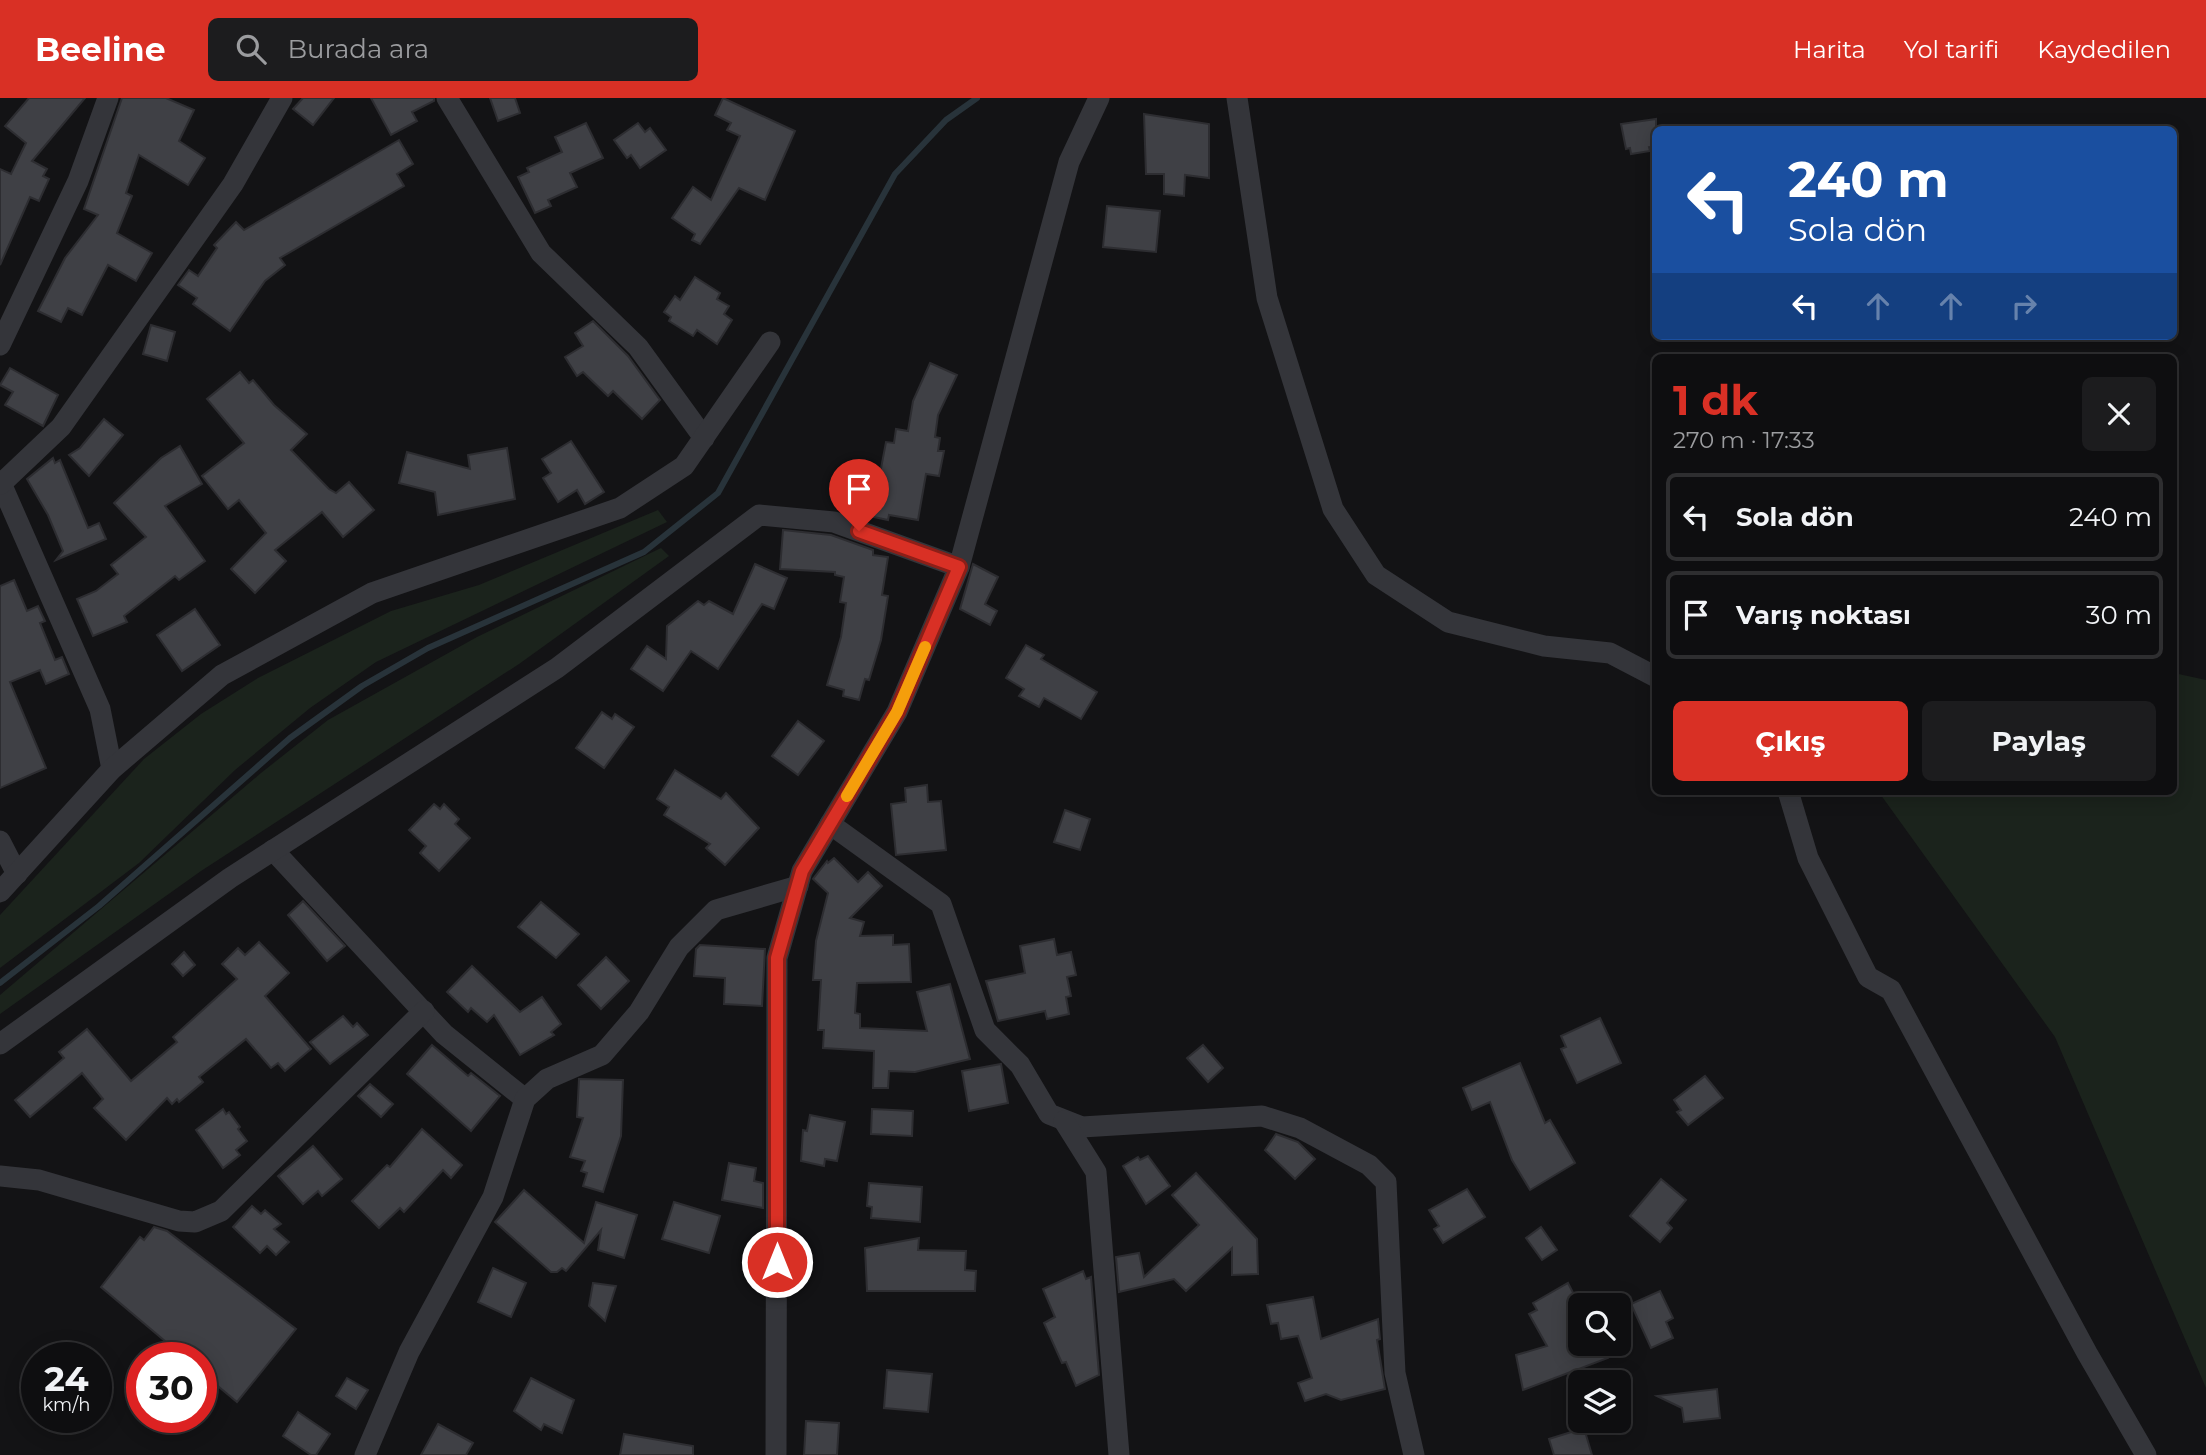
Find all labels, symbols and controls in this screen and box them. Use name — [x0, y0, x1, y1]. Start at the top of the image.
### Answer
search box — [208, 18, 698, 81]
text: Beeline — [35, 29, 166, 69]
icon: search — [232, 30, 270, 68]
text: Burada ara — [288, 33, 429, 65]
text: Harita — [1793, 35, 1866, 64]
text: Yol tarifi — [1904, 35, 1999, 64]
text: Kaydedilen — [2037, 35, 2171, 64]
text: 240 m — [1788, 150, 1949, 209]
icon: left — [1673, 154, 1764, 245]
text: Sola dön — [1788, 210, 1927, 249]
icon: left — [1786, 287, 1824, 325]
icon: ahead — [1859, 287, 1897, 325]
icon: ahead — [1932, 287, 1970, 325]
icon: right — [2005, 287, 2043, 325]
text: 1 dk — [1673, 374, 1758, 426]
button: close — [2082, 377, 2156, 451]
text: 270 m · 17:33 — [1673, 426, 1815, 454]
pin — [829, 459, 889, 531]
icon: arrive — [840, 470, 878, 508]
icon: left — [1677, 498, 1715, 536]
text: Sola dön — [1736, 501, 1854, 533]
text: 240 m — [2069, 501, 2152, 533]
icon: arrive — [1677, 596, 1715, 634]
text: Varış noktası — [1736, 599, 1911, 631]
text: 30 m — [2086, 599, 2152, 631]
button: Çıkış — [1673, 701, 1908, 781]
button: Paylaş — [1922, 701, 2156, 781]
position arrow — [740, 1225, 814, 1299]
map controls — [1568, 1293, 1631, 1433]
button: search — [1568, 1293, 1631, 1356]
speed limit sign: 30 — [126, 1342, 217, 1433]
text: 24 — [44, 1357, 89, 1400]
button: layers — [1568, 1370, 1631, 1433]
text: km/h — [42, 1394, 91, 1416]

